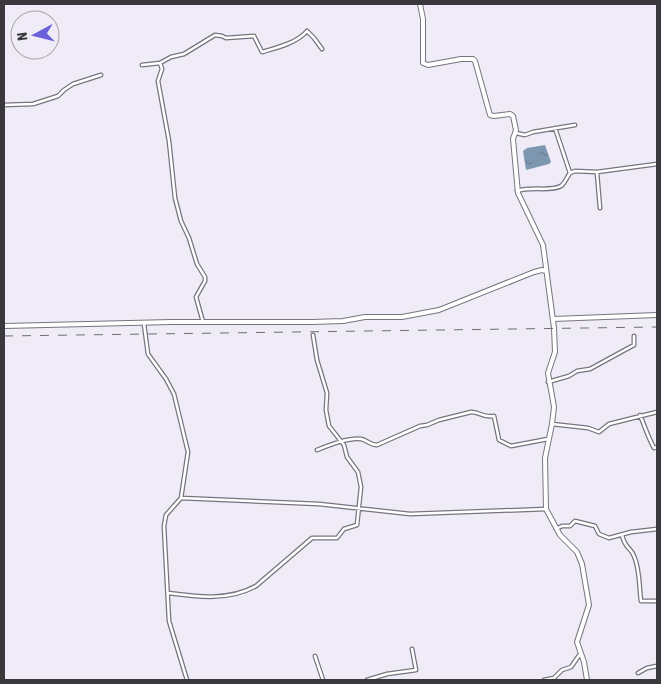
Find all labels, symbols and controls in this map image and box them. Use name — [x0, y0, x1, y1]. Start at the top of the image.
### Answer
north arrow — [10, 10, 60, 60]
text: N — [14, 32, 31, 42]

